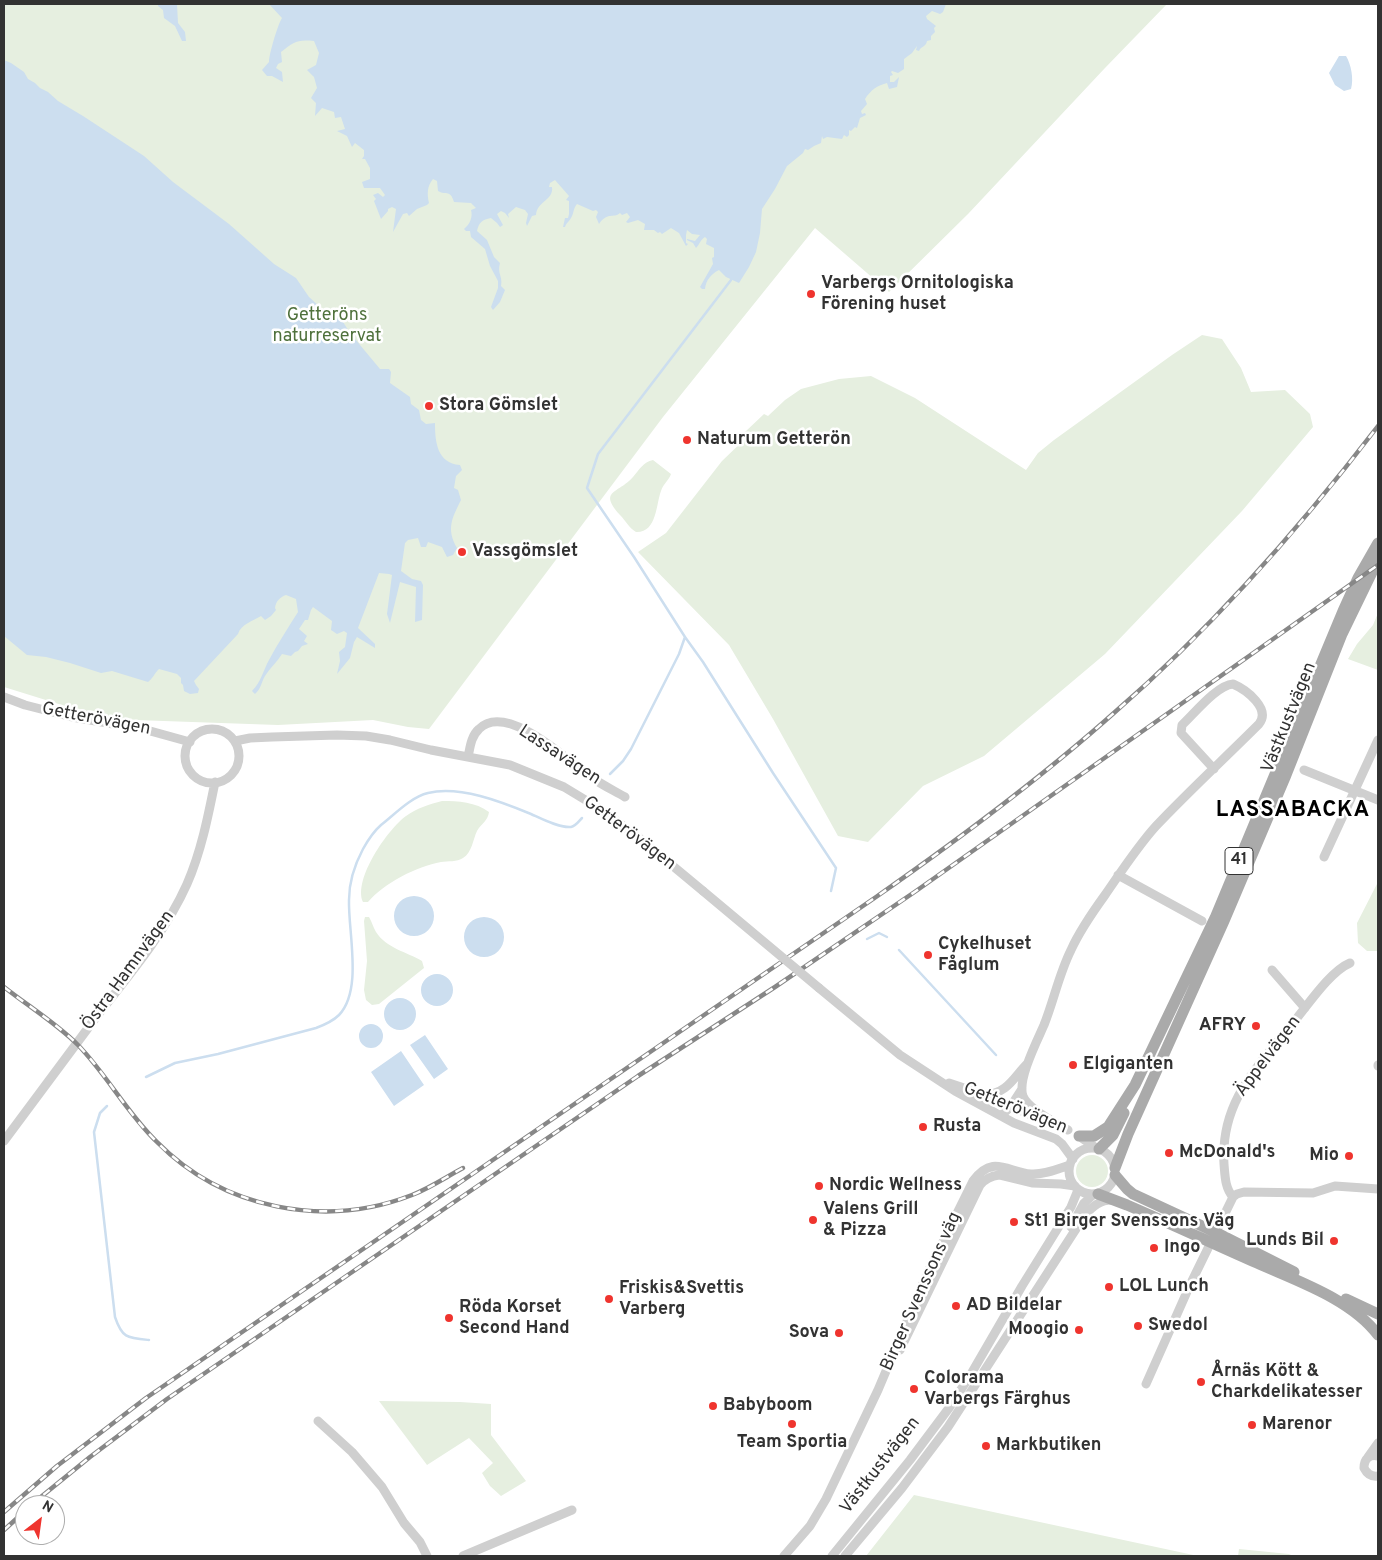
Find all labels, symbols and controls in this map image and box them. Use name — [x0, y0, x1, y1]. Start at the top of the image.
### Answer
place label: Varbergs Ornitologiska Förening huset — [821, 273, 1014, 316]
marker: Varbergs Ornitologiska Förening huset — [805, 288, 817, 300]
park label: Getteröns naturreservat — [272, 305, 382, 348]
place label: Stora Gömslet — [439, 395, 558, 417]
marker: Stora Gömslet — [423, 400, 435, 412]
place label: Naturum Getterön — [697, 429, 851, 451]
marker: Naturum Getterön — [681, 434, 693, 446]
place label: Vassgömslet — [472, 541, 578, 563]
marker: Vassgömslet — [456, 546, 468, 558]
street label: Västkustvägen — [1258, 660, 1322, 776]
street label: Getterövägen — [40, 699, 152, 741]
street label: Lassavägen — [514, 721, 604, 791]
street label: Getterövägen — [578, 792, 680, 876]
district label: LASSABACKA — [1214, 799, 1372, 825]
road number: 41 — [1225, 848, 1253, 874]
street label: Östra Hamnvägen — [78, 907, 180, 1035]
place label: Cykelhuset Fåglum — [938, 934, 1031, 976]
marker: Cykelhuset Fåglum — [922, 949, 934, 961]
street label: Äppelvägen — [1232, 1012, 1306, 1102]
place label: AFRY — [1199, 1015, 1246, 1037]
marker: AFRY — [1250, 1020, 1262, 1032]
place label: Elgiganten — [1083, 1054, 1174, 1076]
marker: Elgiganten — [1067, 1059, 1079, 1071]
street label: Getterövägen — [960, 1078, 1070, 1140]
place label: Rusta — [933, 1116, 981, 1138]
marker: Rusta — [917, 1121, 929, 1133]
place label: McDonald's — [1179, 1142, 1275, 1164]
place label: Mio — [1309, 1145, 1339, 1167]
marker: McDonald's — [1163, 1147, 1175, 1159]
marker: Mio — [1343, 1150, 1355, 1162]
place label: Nordic Wellness — [829, 1175, 962, 1197]
marker: Nordic Wellness — [813, 1180, 825, 1192]
place label: Valens Grill & Pizza — [823, 1199, 919, 1242]
street label: Birger Svenssons väg — [877, 1209, 967, 1375]
place label: St1 Birger Svenssons Väg — [1024, 1211, 1235, 1233]
marker: Valens Grill & Pizza — [807, 1214, 819, 1226]
marker: St1 Birger Svenssons Väg — [1008, 1216, 1020, 1228]
place label: Lunds Bil — [1246, 1230, 1324, 1252]
marker: Lunds Bil — [1328, 1235, 1340, 1247]
place label: Ingo — [1164, 1237, 1200, 1259]
marker: Ingo — [1148, 1242, 1160, 1254]
place label: LOL Lunch — [1119, 1276, 1209, 1298]
place label: Friskis&Svettis Varberg — [619, 1278, 744, 1320]
marker: LOL Lunch — [1103, 1281, 1115, 1293]
marker: Friskis&Svettis Varberg — [603, 1293, 615, 1305]
place label: AD Bildelar — [966, 1295, 1062, 1317]
place label: Röda Korset Second Hand — [459, 1297, 570, 1340]
marker: AD Bildelar — [950, 1300, 962, 1312]
marker: Röda Korset Second Hand — [443, 1312, 455, 1324]
place label: Swedol — [1148, 1315, 1208, 1337]
place label: Moogio — [1008, 1319, 1069, 1341]
marker: Swedol — [1132, 1320, 1144, 1332]
place label: Sova — [789, 1322, 829, 1344]
marker: Moogio — [1073, 1324, 1085, 1336]
marker: Sova — [833, 1327, 845, 1339]
place label: Årnäs Kött & Charkdelikatesser — [1211, 1361, 1363, 1404]
place label: Colorama Varbergs Färghus — [924, 1368, 1071, 1410]
marker: Årnäs Kött & Charkdelikatesser — [1195, 1376, 1207, 1388]
marker: Colorama Varbergs Färghus — [908, 1383, 920, 1395]
place label: Babyboom — [723, 1395, 813, 1417]
marker: Babyboom — [707, 1400, 719, 1412]
street label: Västkustvägen — [836, 1413, 926, 1519]
place label: Marenor — [1262, 1414, 1332, 1436]
marker: Team Sportia — [786, 1418, 798, 1430]
marker: Marenor — [1246, 1419, 1258, 1431]
place label: Team Sportia — [737, 1432, 847, 1454]
place label: Markbutiken — [996, 1435, 1101, 1457]
marker: Markbutiken — [980, 1440, 992, 1452]
north arrow — [15, 1495, 65, 1545]
text: N — [39, 1498, 56, 1517]

